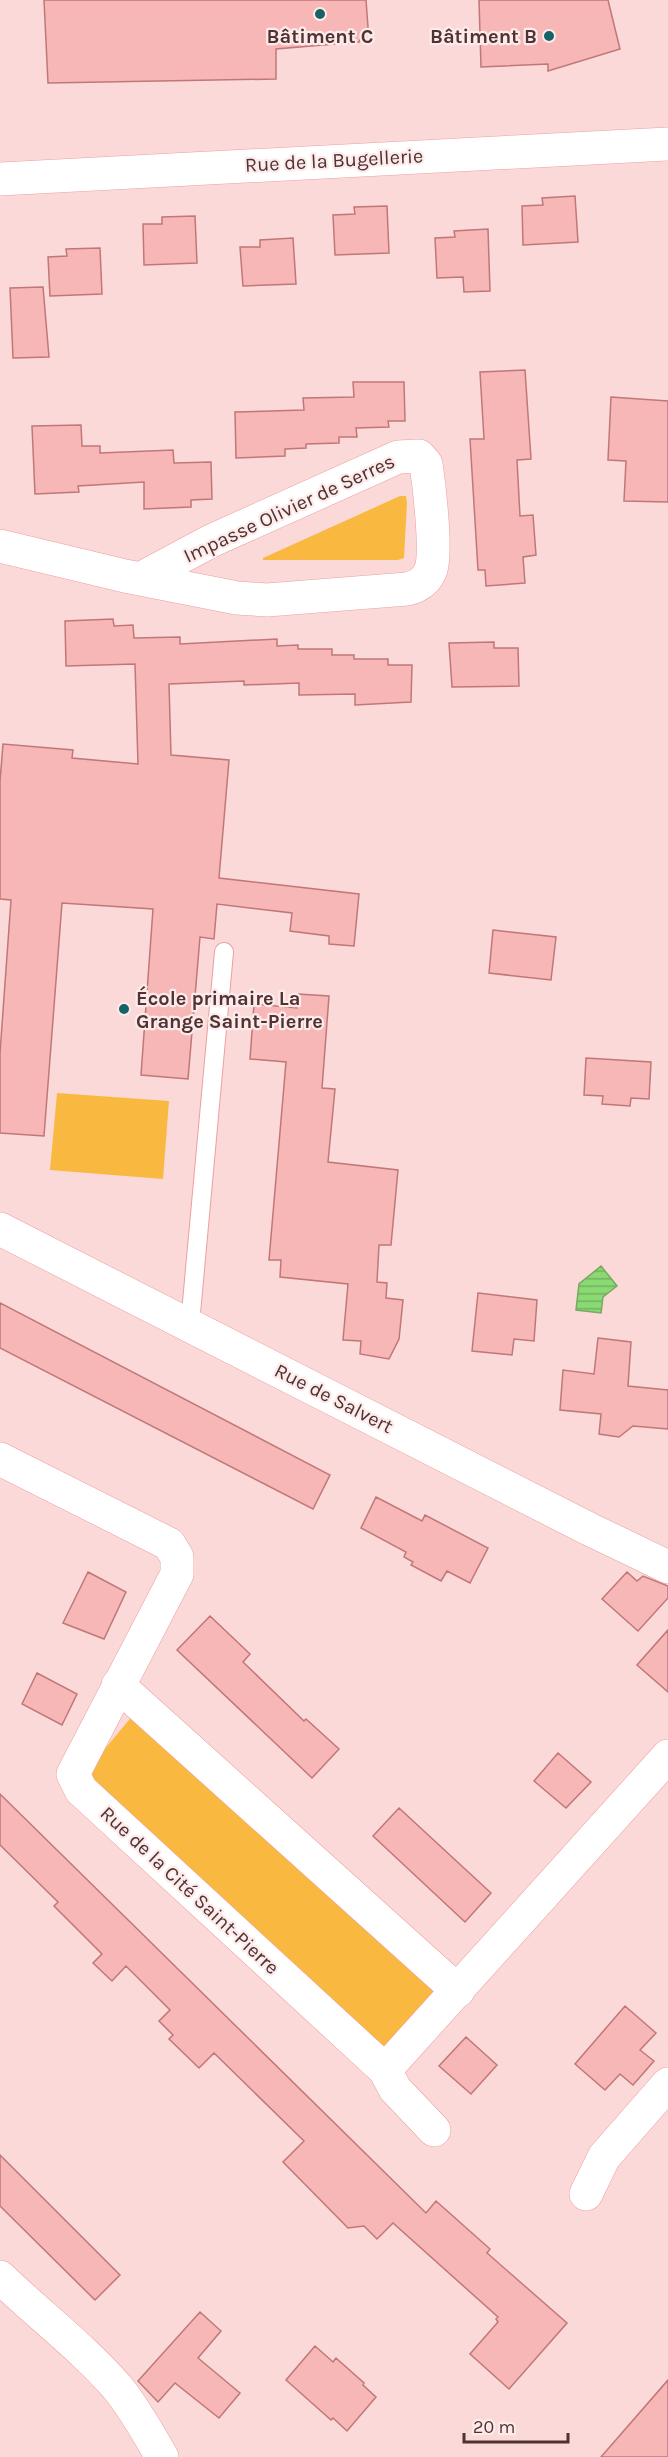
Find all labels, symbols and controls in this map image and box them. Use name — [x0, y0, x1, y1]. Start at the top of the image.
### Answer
marker: Bâtiment C — [313, 7, 327, 21]
place label: Bâtiment C — [267, 25, 373, 48]
place label: Bâtiment B — [430, 25, 537, 48]
marker: Bâtiment B — [542, 29, 556, 43]
street label: Rue de la Bugellerie — [244, 144, 424, 177]
street label: Impasse Olivier de Serres — [180, 449, 398, 568]
place label: École primaire La Grange Saint-Pierre — [136, 985, 323, 1033]
marker: École primaire La Grange Saint-Pierre — [117, 1002, 131, 1016]
street label: Rue de Salvert — [271, 1359, 397, 1438]
street label: Rue de la Cité Saint-Pierre — [96, 1801, 284, 1979]
scale bar — [464, 2406, 568, 2444]
text: 20 m — [473, 2416, 515, 2438]

